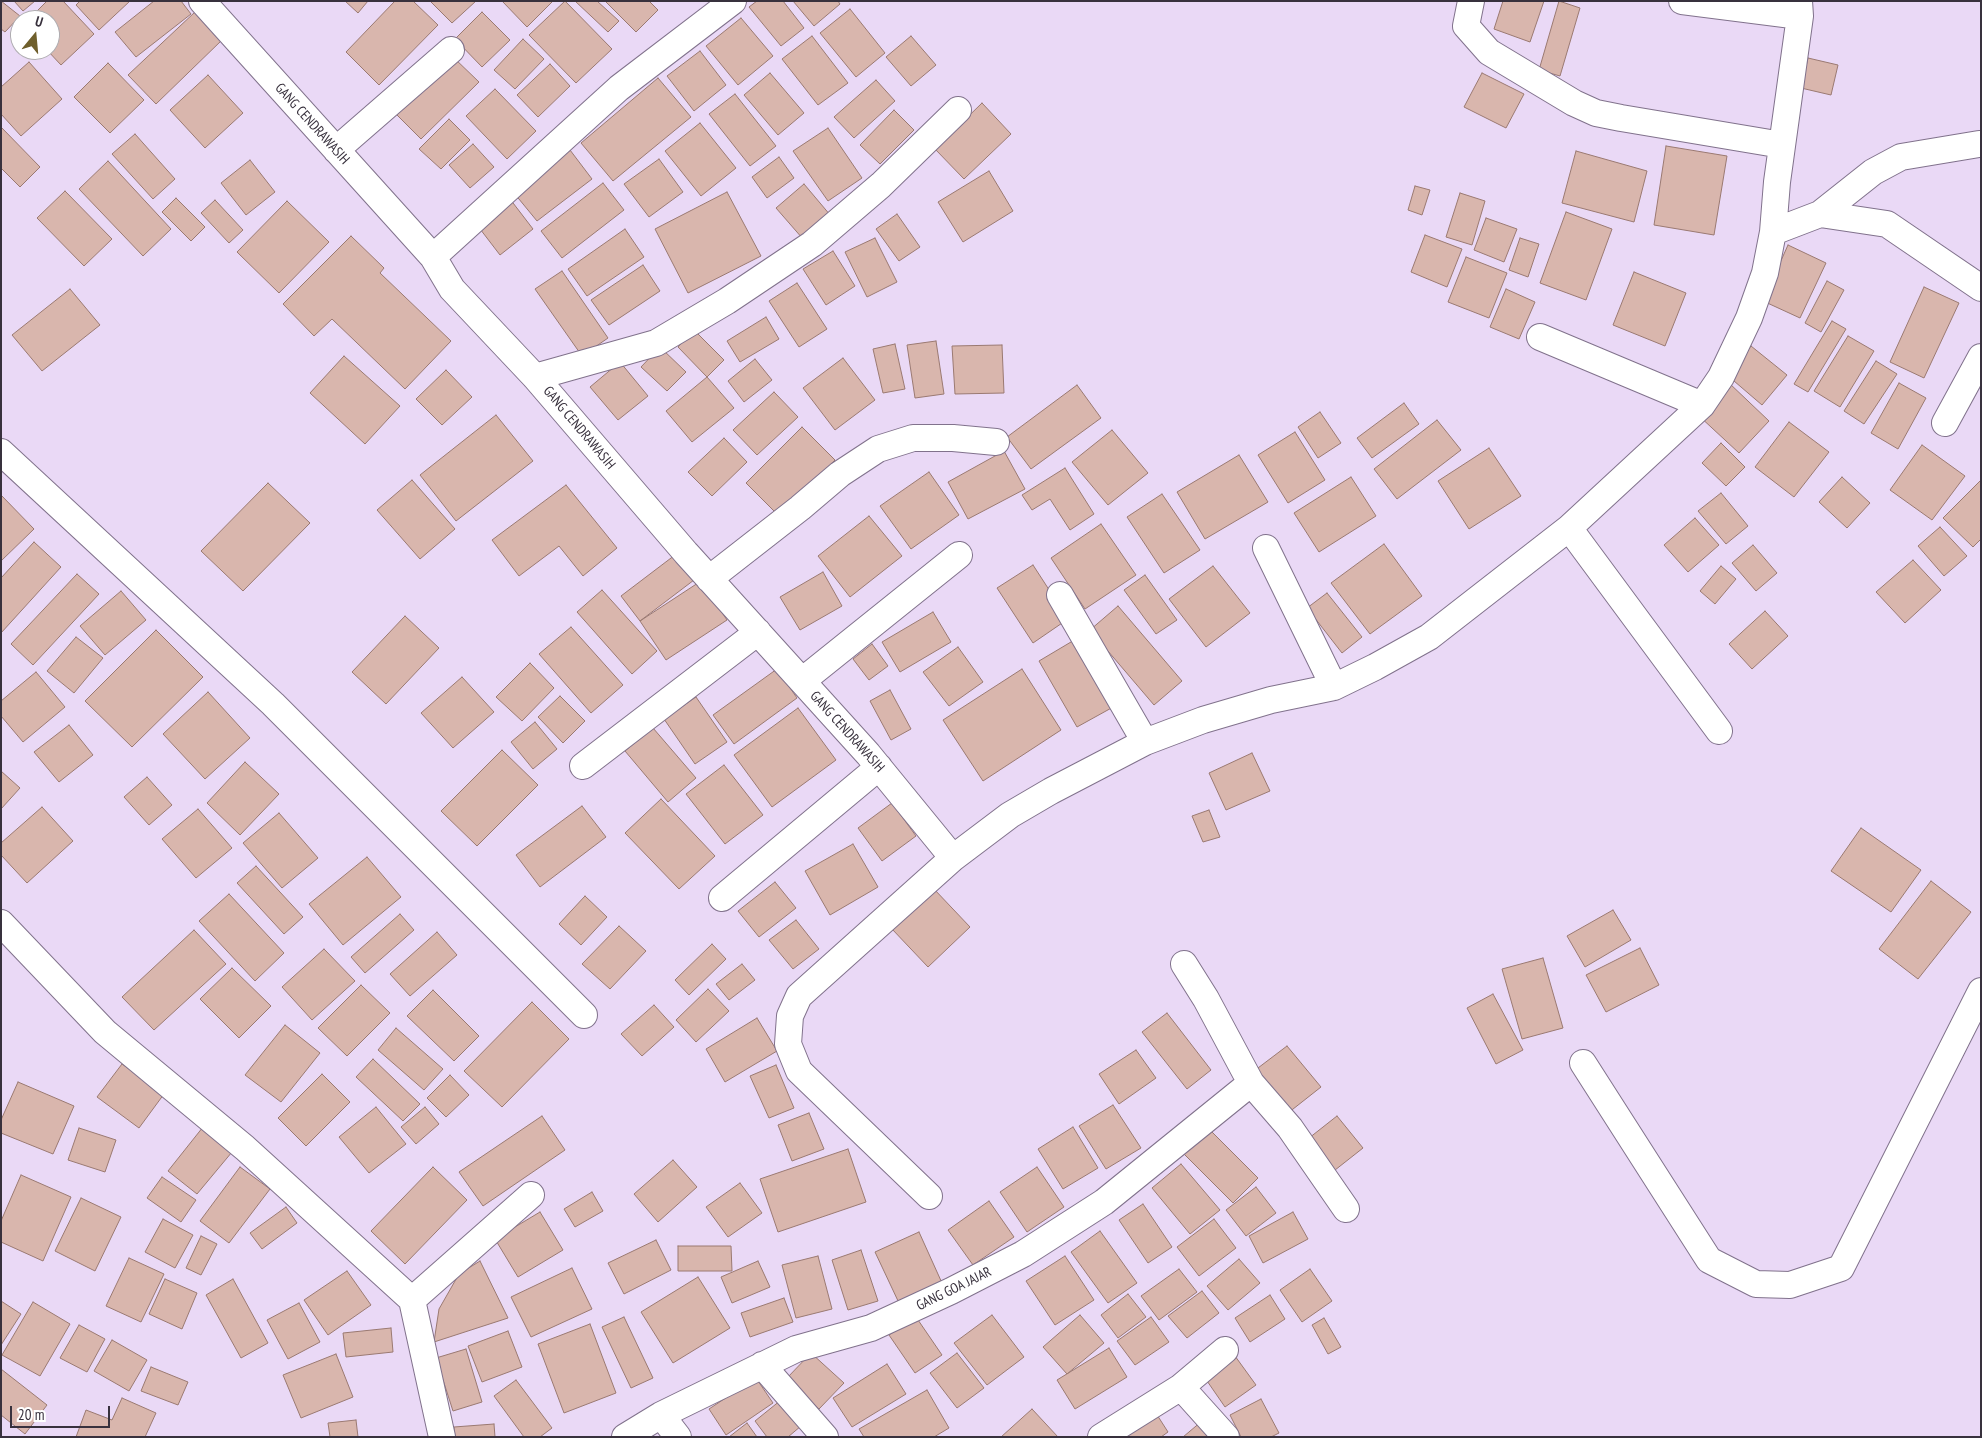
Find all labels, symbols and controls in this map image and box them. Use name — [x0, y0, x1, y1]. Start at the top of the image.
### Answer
north arrow — [10, 10, 60, 60]
text: U — [33, 12, 45, 31]
street label: GANG CENDRAWASIH — [271, 80, 353, 168]
street label: GANG CENDRAWASIH — [539, 383, 619, 473]
street label: GANG CENDRAWASIH — [806, 688, 888, 776]
street label: GANG GOA JAJAR — [914, 1264, 994, 1314]
scale bar — [12, 1396, 112, 1428]
text: 20 m — [18, 1405, 44, 1424]

